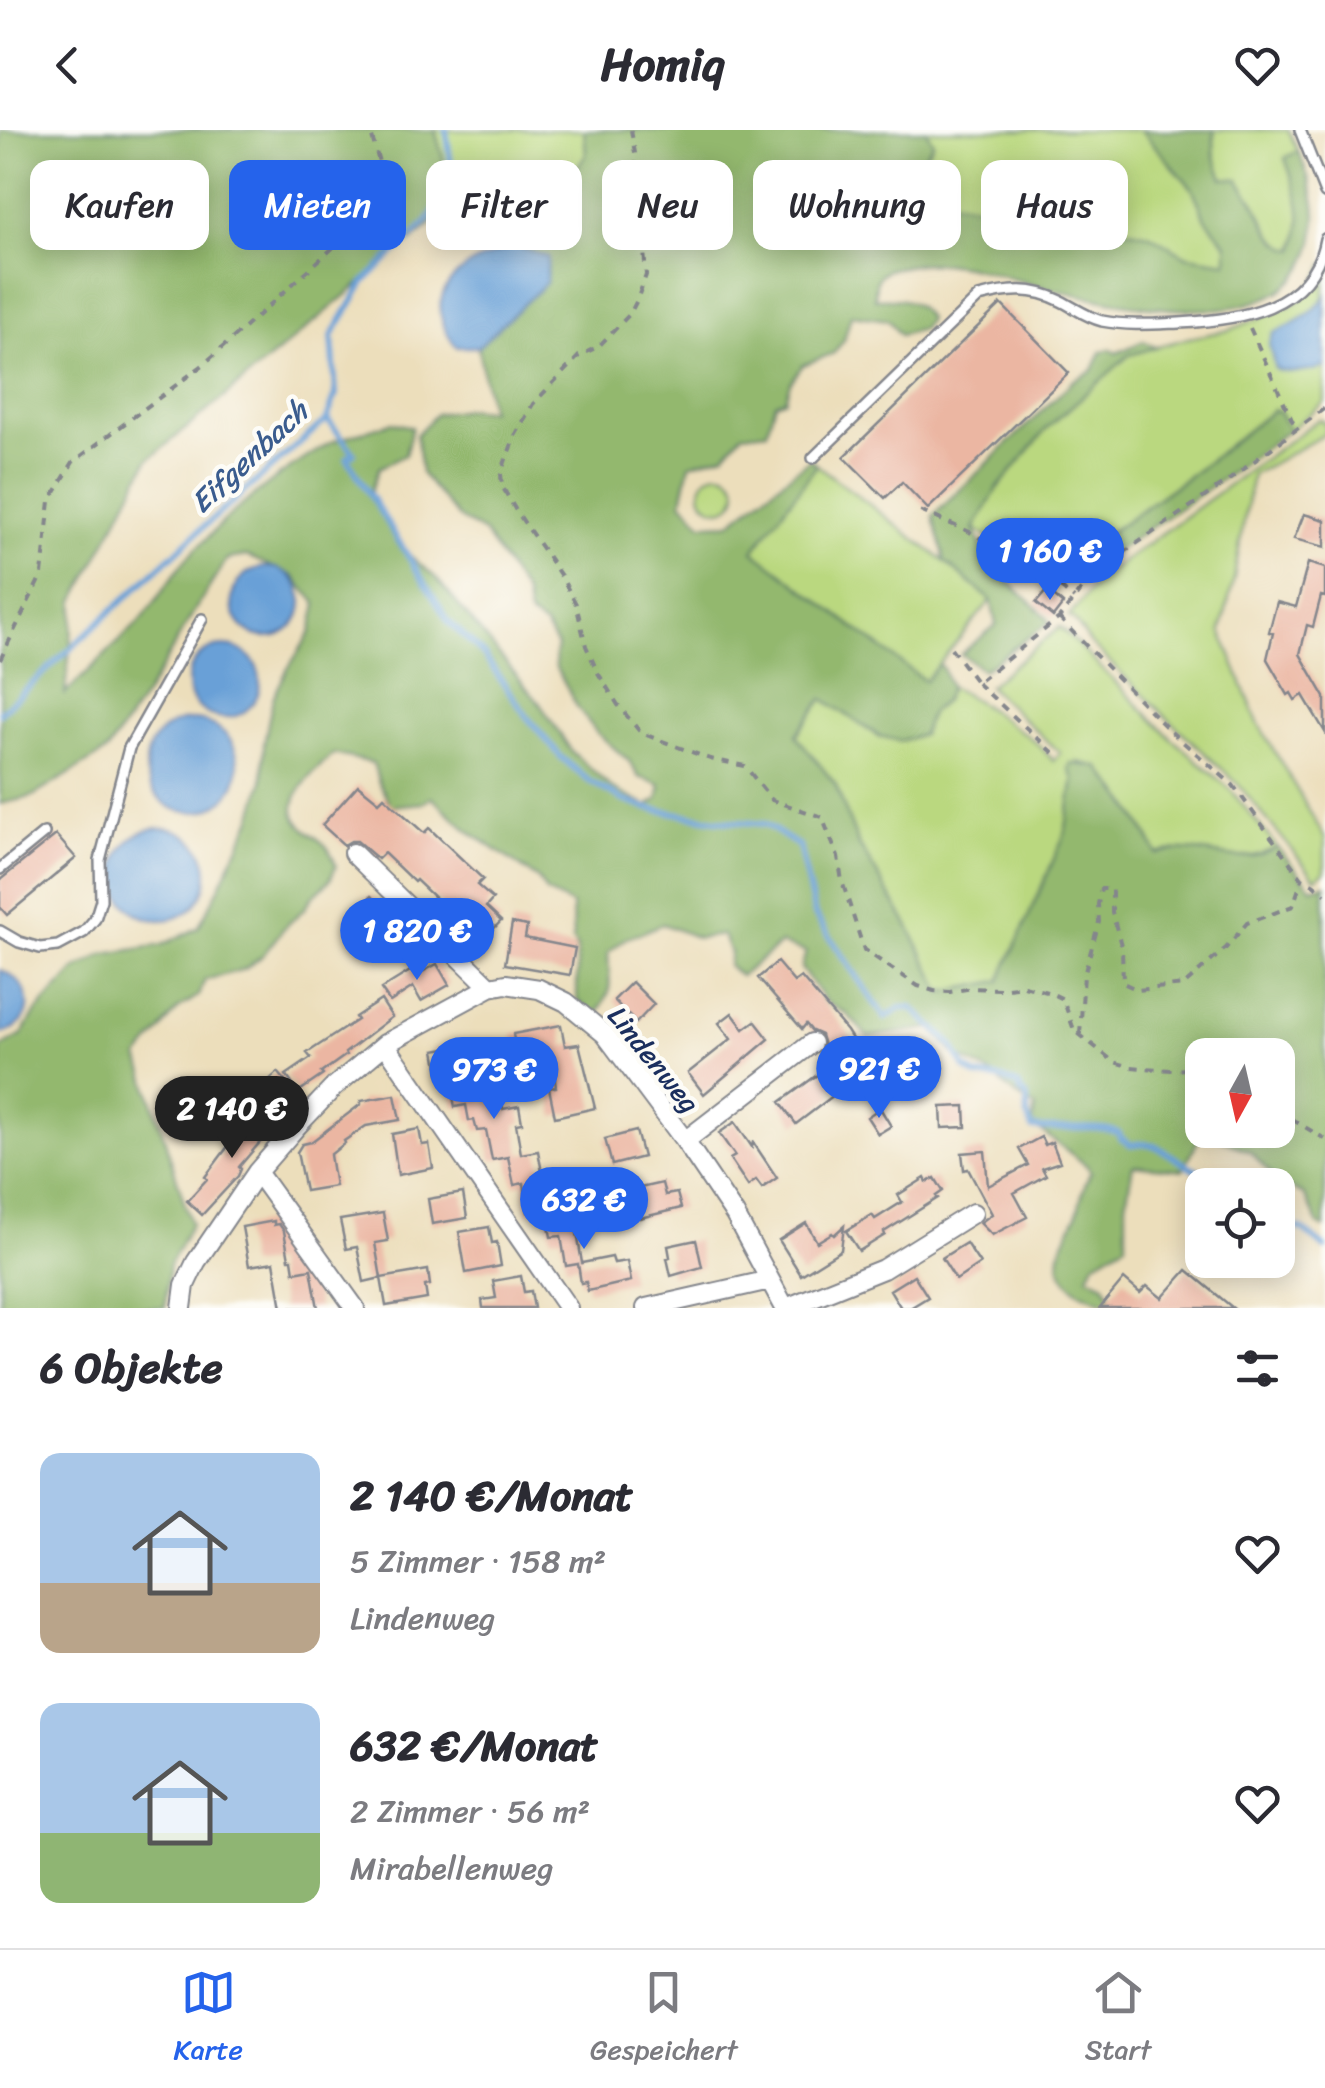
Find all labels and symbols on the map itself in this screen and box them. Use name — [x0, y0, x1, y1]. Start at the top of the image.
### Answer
water label: Eifgenbach — [177, 385, 323, 527]
pin: 1 160 € — [958, 518, 1142, 603]
pin: 1 820 € — [325, 898, 509, 983]
street label: Lindenweg — [595, 995, 713, 1124]
pin: 921 € — [809, 1036, 949, 1121]
pin: 973 € — [424, 1037, 564, 1122]
north arrow — [1185, 1038, 1295, 1148]
pin: 2 140 € — [140, 1076, 324, 1161]
pin: 632 € — [514, 1167, 654, 1252]

